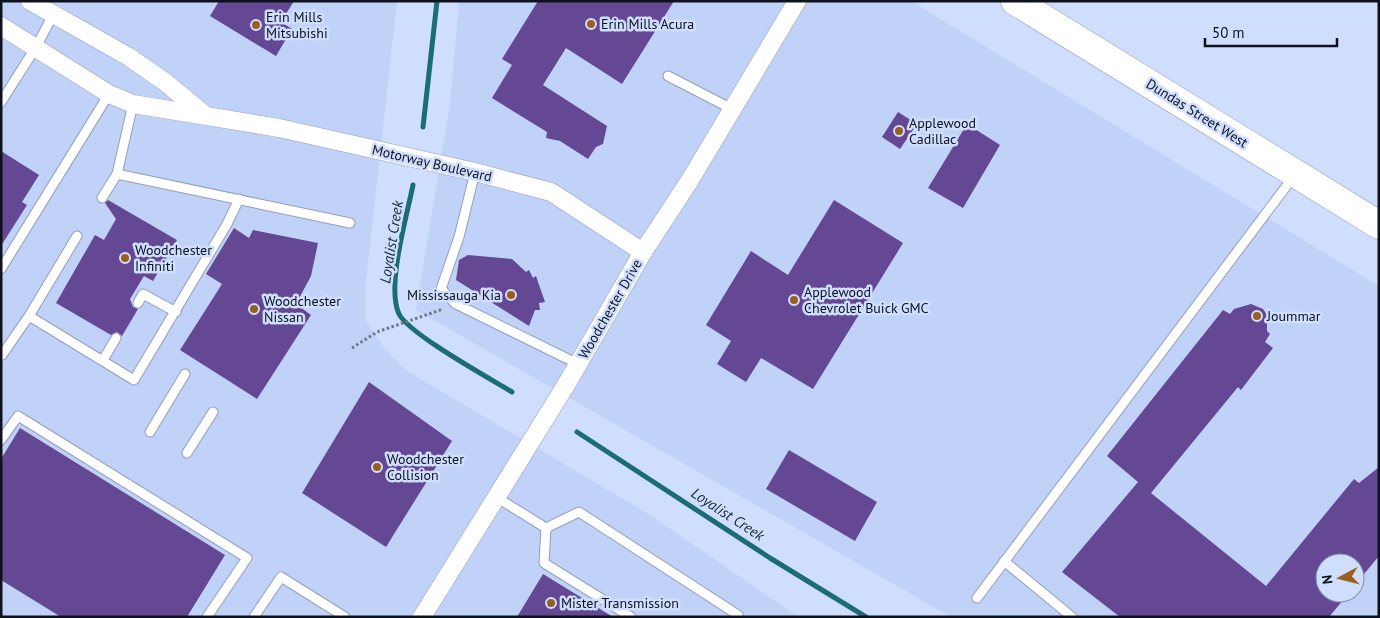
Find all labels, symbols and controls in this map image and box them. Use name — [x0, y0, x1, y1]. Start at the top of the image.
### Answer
place label: Erin Mills Mitsubishi — [266, 8, 328, 42]
place label: Erin Mills Acura — [601, 15, 694, 33]
scale bar — [1205, 15, 1338, 47]
marker: Erin Mills Acura — [585, 18, 597, 30]
marker: Erin Mills Mitsubishi — [250, 19, 262, 31]
text: 50 m — [1212, 23, 1245, 42]
street label: Dundas Street West — [1143, 75, 1251, 152]
place label: Applewood Cadillac — [909, 114, 976, 148]
marker: Applewood Cadillac — [893, 125, 905, 137]
street label: Motorway Boulevard — [370, 140, 494, 186]
water label: Loyalist Creek — [375, 198, 407, 285]
place label: Woodchester Infiniti — [135, 241, 212, 275]
marker: Woodchester Infiniti — [119, 252, 131, 264]
street label: Woodchester Drive — [574, 256, 646, 362]
place label: Applewood Chevrolet Buick GMC — [804, 283, 929, 317]
place label: Mississauga Kia — [407, 286, 501, 304]
marker: Mississauga Kia — [505, 289, 517, 301]
place label: Woodchester Nissan — [264, 292, 341, 326]
marker: Applewood Chevrolet Buick GMC — [788, 294, 800, 306]
marker: Woodchester Nissan — [248, 303, 260, 315]
place label: Joummar — [1266, 307, 1321, 325]
marker: Joummar — [1251, 310, 1263, 322]
place label: Woodchester Collision — [387, 450, 464, 484]
marker: Woodchester Collision — [371, 461, 383, 473]
water label: Loyalist Creek — [688, 483, 769, 545]
north arrow — [1315, 553, 1365, 603]
text: N — [1318, 574, 1337, 585]
place label: Mister Transmission — [561, 594, 679, 612]
marker: Mister Transmission — [545, 597, 557, 609]

